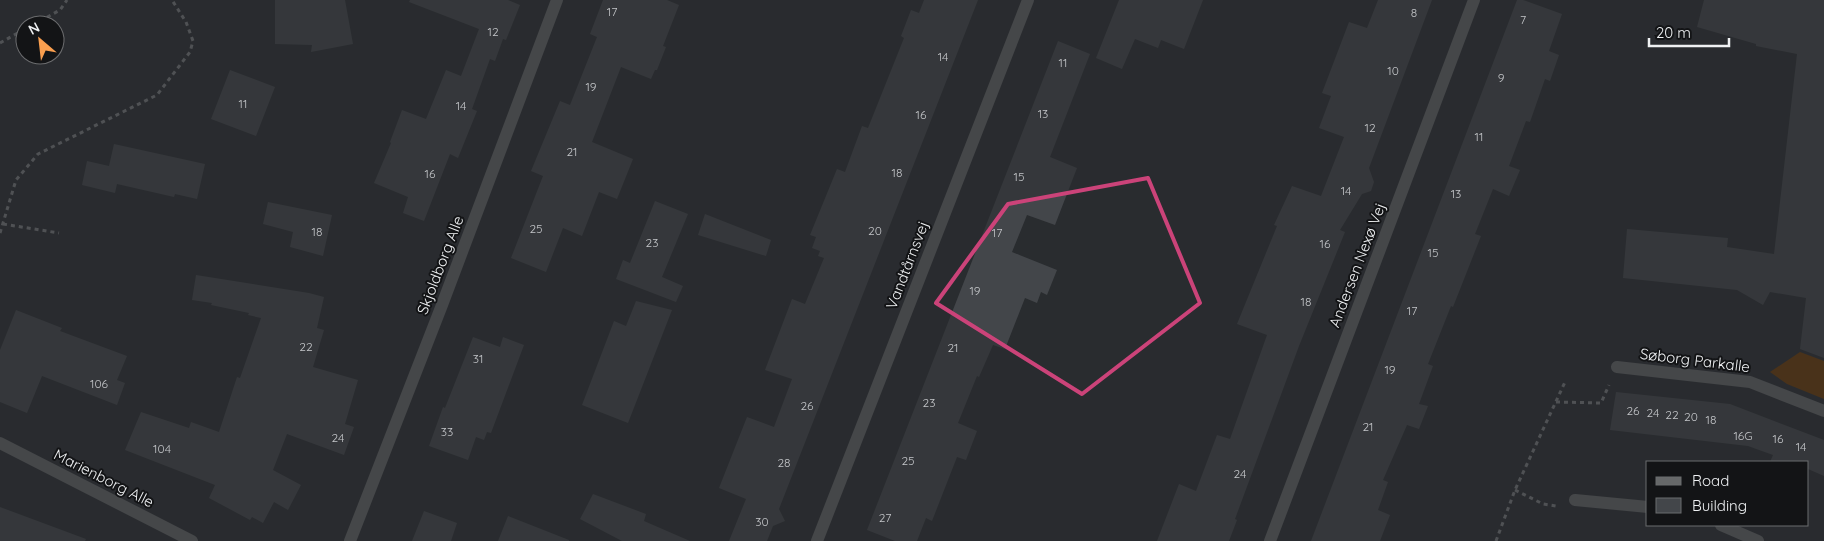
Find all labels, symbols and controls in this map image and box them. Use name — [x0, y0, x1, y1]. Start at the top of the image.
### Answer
house number: 17 — [607, 4, 617, 19]
house number: 8 — [1411, 5, 1417, 20]
house number: 7 — [1520, 12, 1526, 27]
north arrow — [15, 15, 65, 65]
scale bar — [1649, 15, 1729, 47]
text: N — [25, 18, 43, 39]
text: 20 m — [1656, 23, 1691, 42]
house number: 12 — [487, 24, 499, 39]
house number: 14 — [938, 49, 948, 64]
house number: 11 — [1059, 55, 1067, 70]
house number: 10 — [1387, 63, 1399, 78]
house number: 9 — [1498, 70, 1505, 85]
house number: 19 — [585, 79, 597, 94]
house number: 11 — [239, 96, 247, 111]
house number: 14 — [456, 98, 466, 113]
house number: 13 — [1038, 106, 1048, 121]
house number: 16 — [916, 107, 927, 122]
house number: 12 — [1364, 120, 1376, 135]
house number: 11 — [1475, 129, 1483, 144]
house number: 21 — [566, 144, 578, 159]
house number: 18 — [892, 165, 902, 180]
house number: 16 — [425, 166, 436, 181]
house number: 15 — [1014, 169, 1024, 184]
house number: 14 — [1341, 183, 1351, 198]
house number: 13 — [1451, 186, 1461, 201]
street label: Andersen Nexø Vej — [1325, 200, 1389, 330]
street label: Skjoldborg Alle — [413, 213, 467, 317]
street label: Vandtårnsvej — [882, 218, 932, 312]
house number: 25 — [529, 221, 543, 236]
house number: 20 — [868, 223, 882, 238]
house number: 18 — [312, 224, 322, 239]
house number: 17 — [992, 225, 1002, 240]
house number: 23 — [646, 235, 658, 250]
house number: 16 — [1320, 236, 1331, 251]
house number: 15 — [1428, 245, 1438, 260]
house number: 19 — [969, 283, 981, 298]
house number: 18 — [1301, 294, 1311, 309]
house number: 17 — [1407, 303, 1417, 318]
house number: 22 — [299, 339, 313, 354]
house number: 21 — [947, 340, 959, 355]
street label: Søborg Parkalle — [1639, 344, 1751, 376]
house number: 31 — [473, 351, 483, 366]
house number: 19 — [1384, 362, 1396, 377]
house number: 106 — [90, 376, 109, 391]
house number: 23 — [923, 395, 935, 410]
house number: 26 — [800, 398, 814, 413]
house number: 26 — [1626, 403, 1640, 418]
house number: 24 — [1647, 405, 1659, 420]
house number: 22 — [1665, 407, 1679, 422]
house number: 20 — [1684, 409, 1698, 424]
house number: 18 — [1706, 412, 1716, 427]
house number: 21 — [1362, 419, 1374, 434]
house number: 33 — [441, 424, 453, 439]
house number: 16G — [1733, 428, 1753, 443]
house number: 24 — [332, 430, 344, 445]
house number: 16 — [1773, 431, 1784, 446]
house number: 14 — [1796, 439, 1806, 454]
house number: 104 — [153, 441, 171, 456]
street label: Marienborg Alle — [51, 445, 157, 511]
house number: 25 — [901, 453, 915, 468]
house number: 28 — [777, 455, 791, 470]
legend — [1646, 461, 1809, 526]
house number: 24 — [1234, 466, 1246, 481]
text: Road — [1692, 471, 1729, 490]
text: Building — [1692, 496, 1747, 515]
house number: 27 — [879, 510, 891, 525]
house number: 30 — [755, 514, 769, 529]

